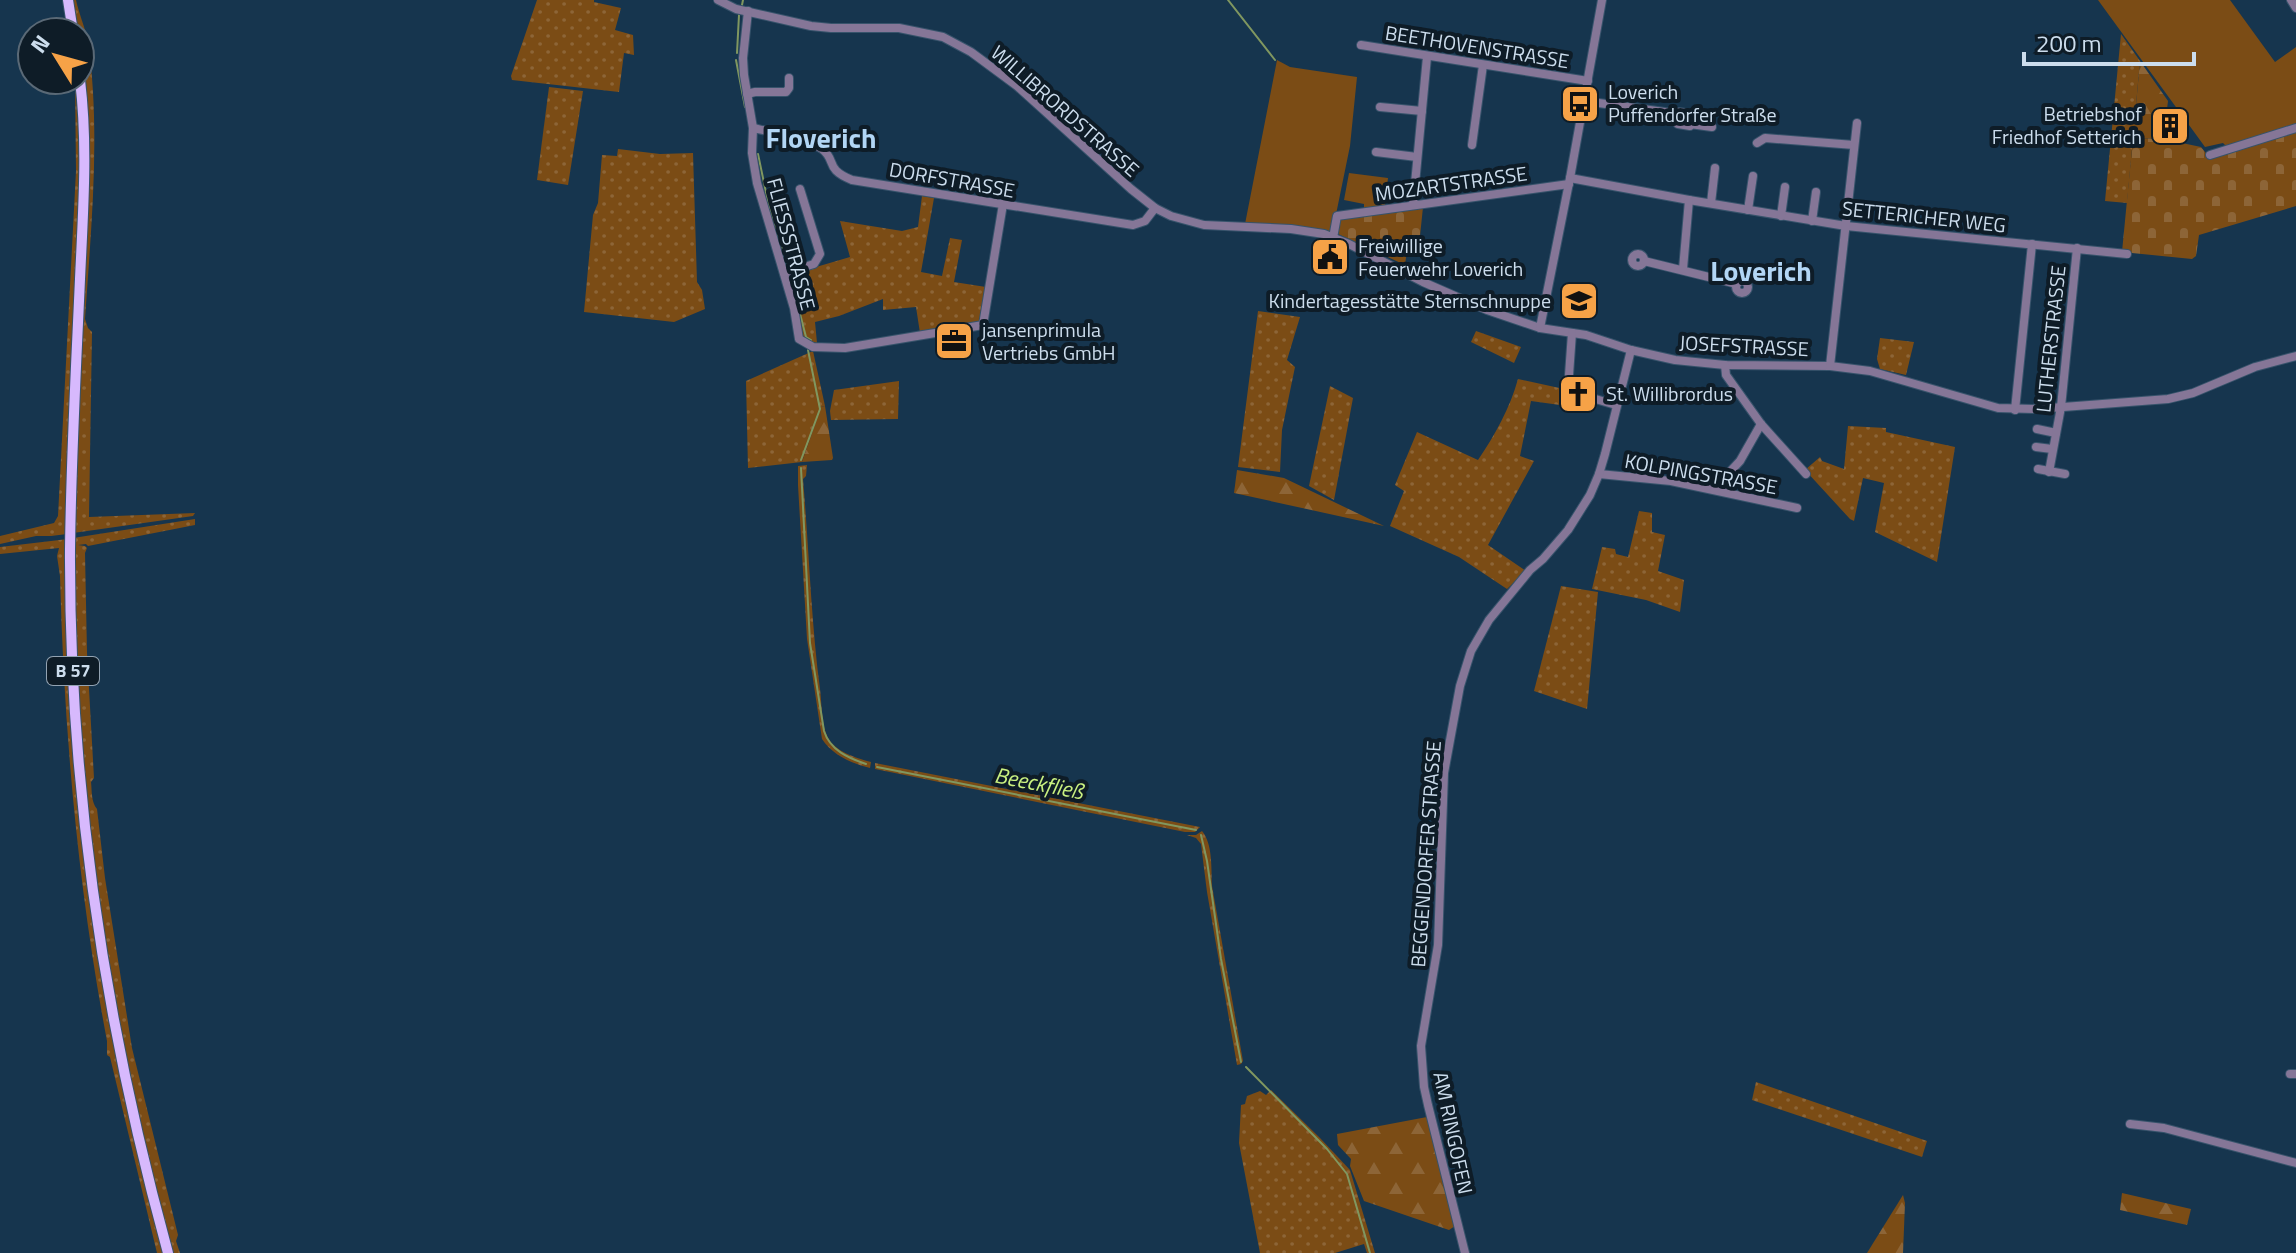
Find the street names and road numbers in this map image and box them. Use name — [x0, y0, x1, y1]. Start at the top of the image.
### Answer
street label: BEETHOVENSTRASSE — [1383, 17, 1571, 76]
street label: WILLIBRORDSTRASSE — [984, 37, 1146, 184]
street label: DORFSTRASSE — [887, 153, 1017, 206]
street label: MOZARTSTRASSE — [1373, 157, 1529, 210]
street label: FLIESSSTRASSE — [759, 174, 824, 313]
street label: SETTERICHER WEG — [1841, 192, 2007, 241]
street label: LUTHERSTRASSE — [2027, 264, 2074, 414]
street label: JOSEFSTRASSE — [1679, 327, 1809, 364]
street label: KOLPINGSTRASSE — [1622, 445, 1780, 502]
road number: B 57 — [47, 657, 99, 685]
street label: BEGGENDORFER STRASSE — [1402, 740, 1449, 968]
street label: AM RINGOFEN — [1425, 1069, 1482, 1197]

